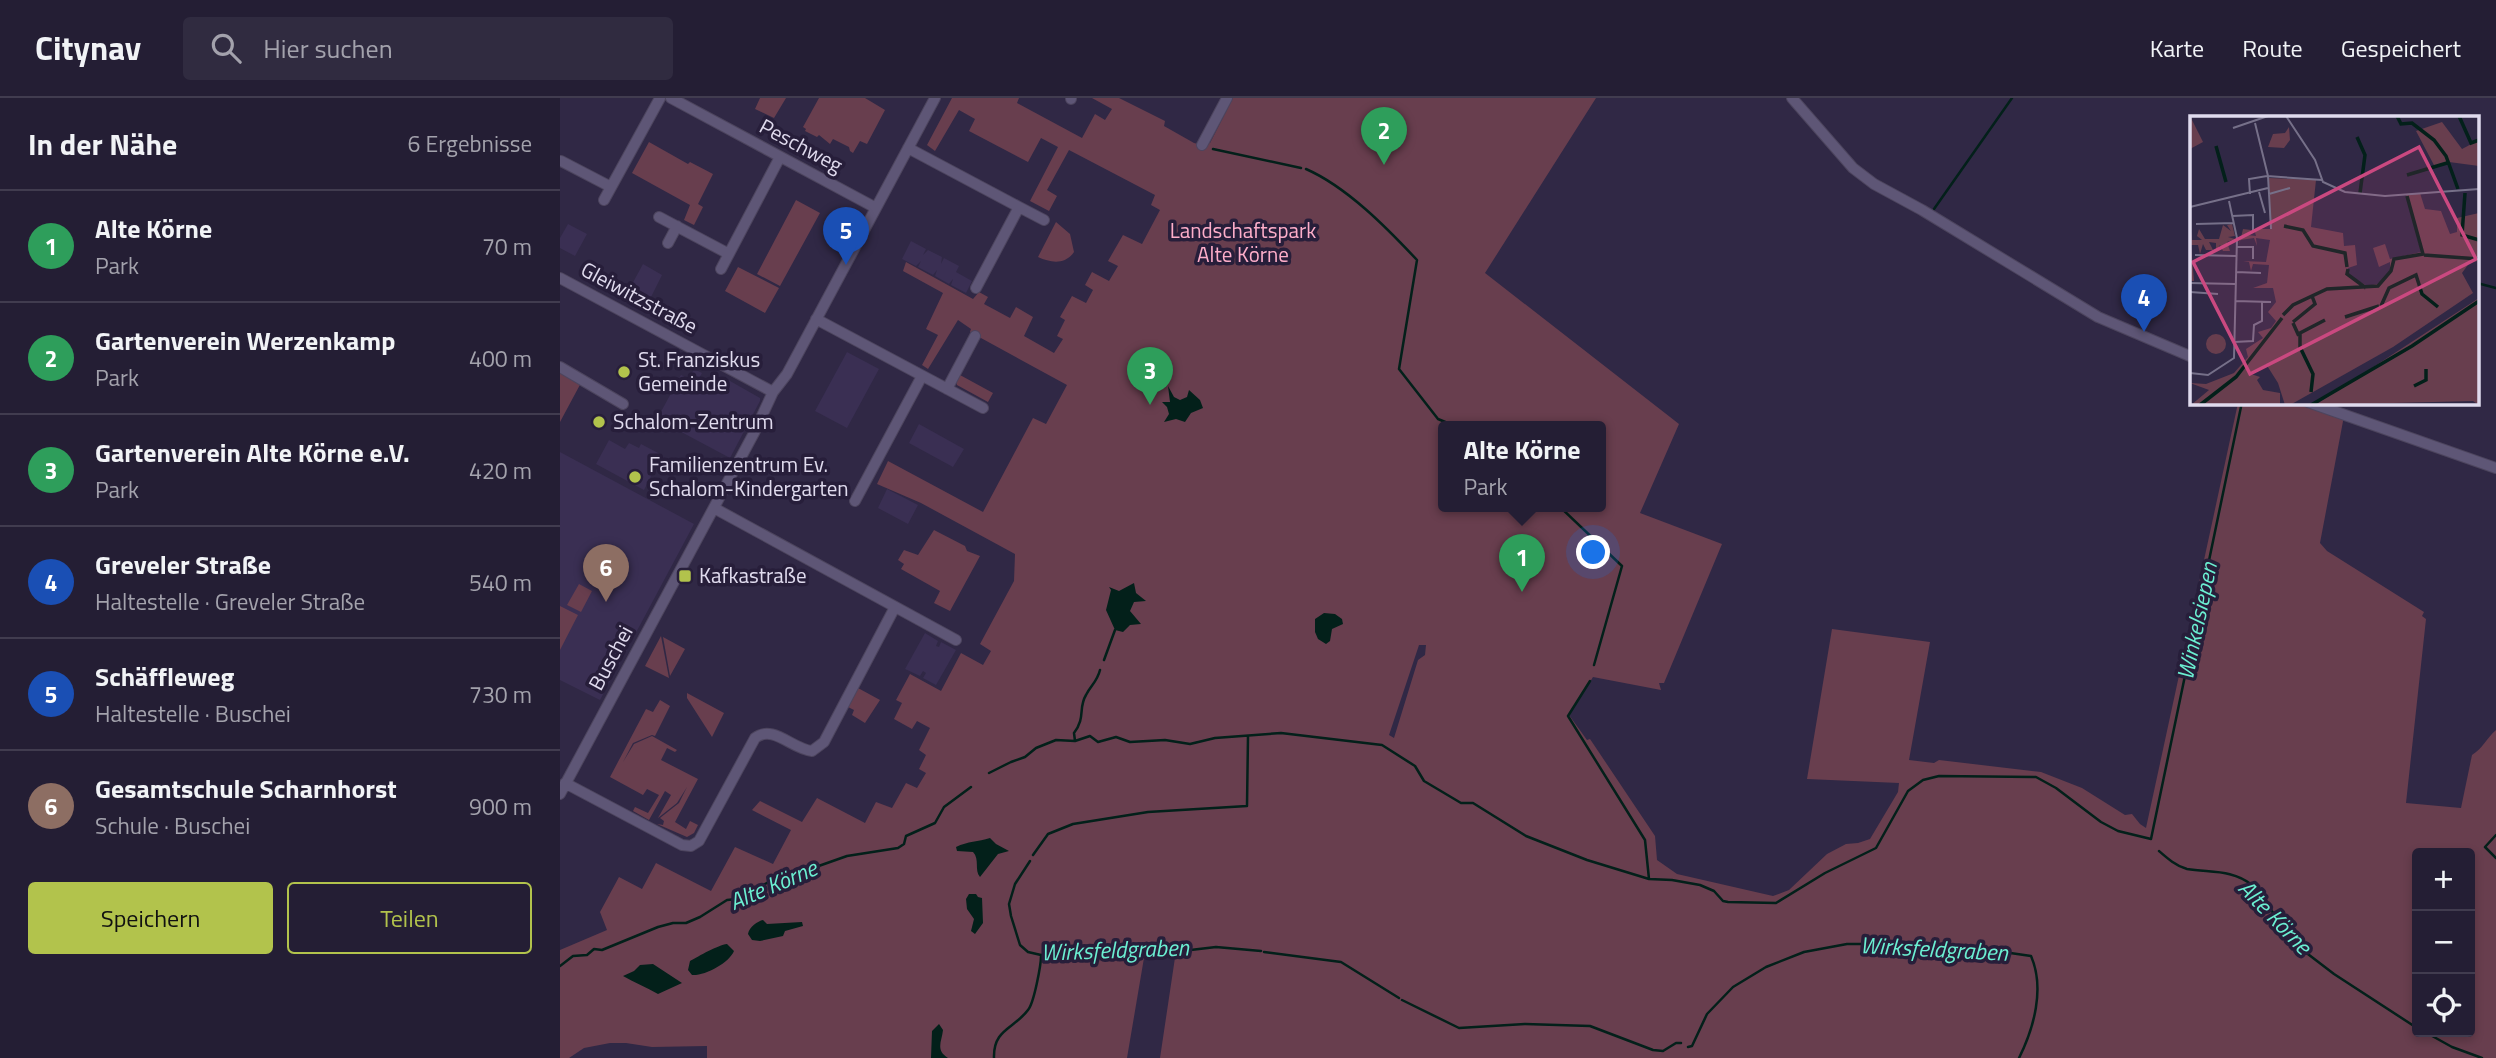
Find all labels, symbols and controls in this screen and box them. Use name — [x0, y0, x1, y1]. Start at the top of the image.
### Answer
search box — [183, 17, 673, 80]
text: Citynav — [35, 23, 141, 73]
icon: search — [207, 29, 245, 67]
text: Hier suchen — [263, 29, 393, 68]
text: Karte — [2150, 30, 2204, 66]
text: Route — [2242, 30, 2303, 66]
text: Gespeichert — [2341, 30, 2461, 66]
pin: 2 — [1361, 107, 1407, 165]
street label: Peschweg — [754, 110, 849, 181]
inset map — [2190, 116, 2478, 404]
text: In der Nähe — [28, 121, 177, 167]
text: 6 Ergebnisse — [408, 126, 532, 161]
pin: 5 — [823, 207, 869, 265]
text: Alte Körne — [95, 209, 212, 248]
park label: Landschaftspark Alte Körne — [1170, 214, 1316, 270]
text: 1 — [45, 229, 57, 264]
text: 70 m — [482, 229, 532, 264]
text: Park — [95, 248, 139, 283]
street label: Gleiwitzstraße — [575, 253, 704, 341]
pin: 4 — [2121, 274, 2167, 332]
text: Gartenverein Werzenkamp — [95, 321, 395, 360]
text: 2 — [45, 341, 57, 376]
text: 400 m — [469, 341, 532, 376]
place label: St. Franziskus Gemeinde — [638, 343, 760, 399]
pin: 3 — [1127, 347, 1173, 405]
text: Park — [95, 360, 139, 395]
marker: St. Franziskus Gemeinde — [616, 364, 632, 380]
place label: Schalom-Zentrum — [613, 405, 774, 437]
marker: Schalom-Zentrum — [591, 414, 607, 430]
popup — [1438, 421, 1606, 512]
text: Alte Körne — [1463, 430, 1581, 469]
text: Gartenverein Alte Körne e.V. — [95, 433, 410, 472]
place label: Familienzentrum Ev. Schalom-Kindergarten — [649, 448, 849, 504]
text: 3 — [45, 453, 57, 488]
text: 420 m — [469, 453, 532, 488]
marker: Familienzentrum Ev. Schalom-Kindergarten — [627, 469, 643, 485]
text: Park — [1463, 469, 1507, 504]
text: Park — [95, 472, 139, 507]
pin: 1 — [1499, 534, 1545, 592]
your location — [1576, 535, 1610, 569]
pin: 6 — [583, 544, 629, 602]
text: Greveler Straße — [95, 545, 271, 584]
water label: Winkelsiepen — [2167, 558, 2226, 683]
place label: Kafkastraße — [699, 559, 807, 591]
text: 4 — [45, 565, 57, 600]
text: 540 m — [469, 565, 532, 600]
marker: Kafkastraße — [677, 568, 693, 584]
text: Haltestelle · Greveler Straße — [95, 584, 365, 619]
street label: Buschei — [580, 619, 641, 696]
text: Schäffleweg — [95, 657, 234, 696]
text: 5 — [45, 677, 57, 712]
text: 730 m — [469, 677, 532, 712]
text: Haltestelle · Buschei — [95, 696, 291, 731]
text: Gesamtschule Scharnhorst — [95, 769, 397, 808]
text: 6 — [45, 789, 57, 824]
text: 900 m — [469, 789, 532, 824]
text: Schule · Buschei — [95, 808, 250, 843]
map controls — [2412, 848, 2475, 1037]
button: + — [2412, 848, 2475, 911]
water label: Alte Körne — [723, 850, 824, 919]
water label: Alte Körne — [2231, 871, 2321, 963]
button: Speichern — [28, 882, 273, 954]
button: Teilen — [287, 882, 532, 954]
button: − — [2412, 911, 2475, 974]
water label: Wirksfeldgraben — [1859, 927, 2009, 970]
water label: Wirksfeldgraben — [1040, 929, 1190, 970]
button: locate — [2412, 974, 2475, 1037]

